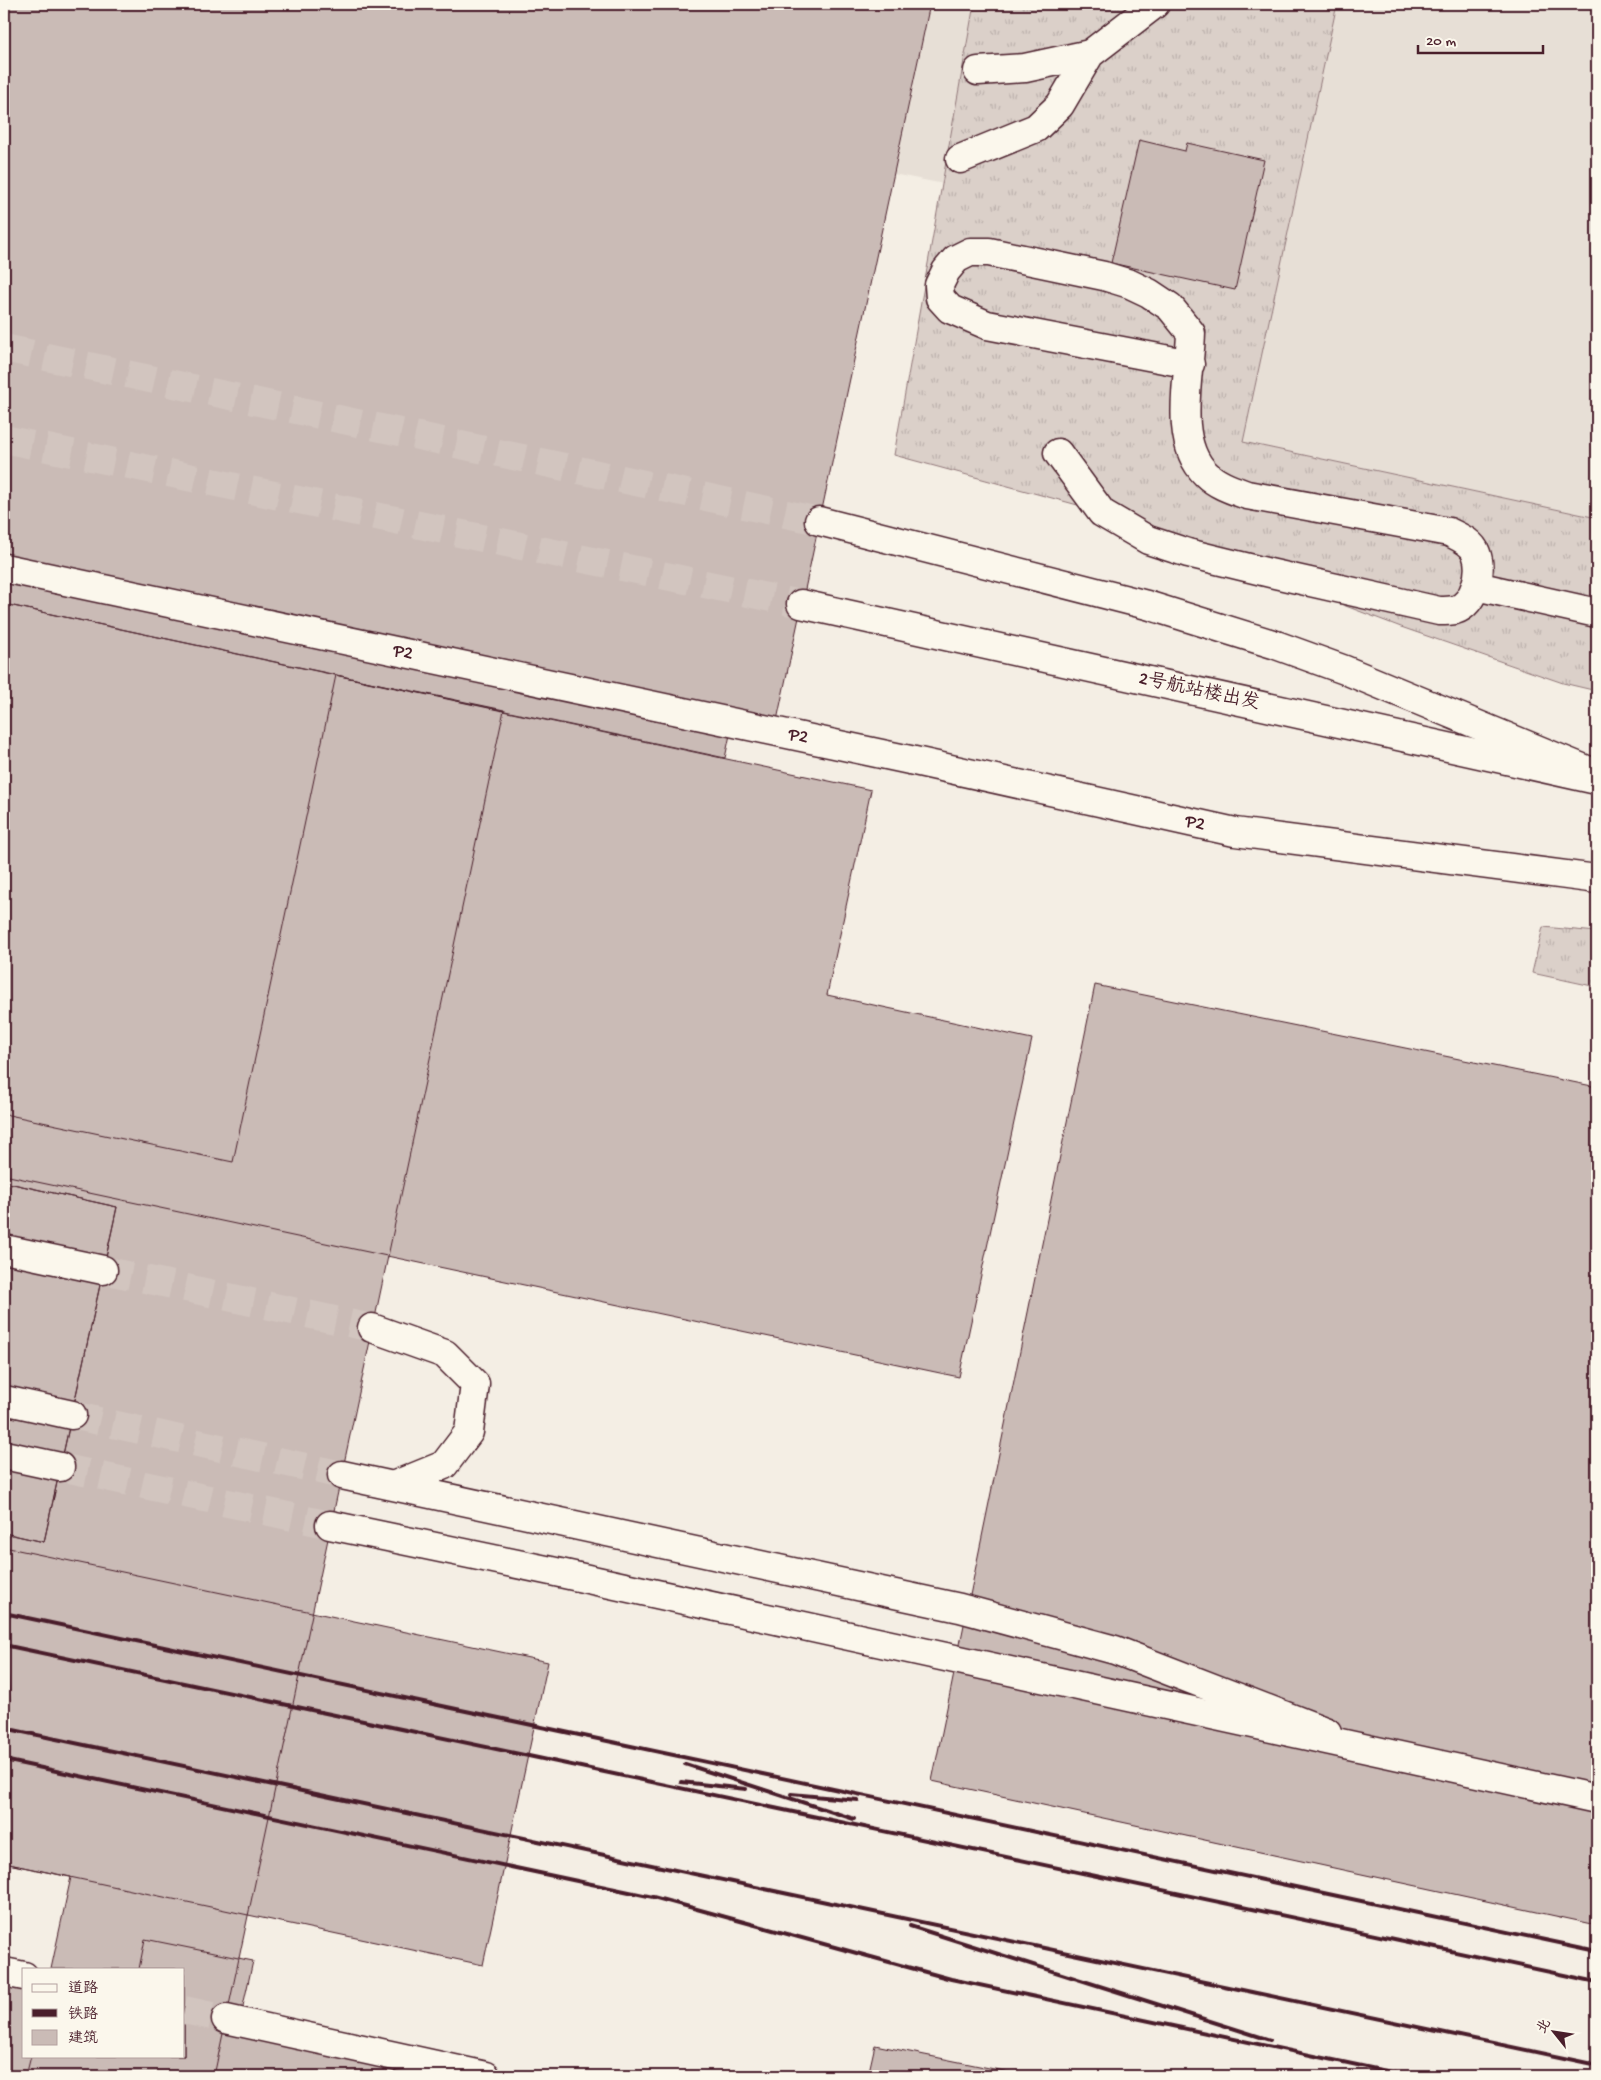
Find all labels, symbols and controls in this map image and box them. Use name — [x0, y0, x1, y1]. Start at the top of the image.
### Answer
scale bar — [1418, 22, 1544, 54]
text: 20 m — [1426, 33, 1456, 51]
street label: P2 — [390, 639, 415, 666]
street label: 2号航站楼出发 — [1136, 667, 1262, 716]
street label: P2 — [785, 723, 810, 750]
street label: P2 — [1182, 810, 1207, 837]
legend — [22, 1968, 185, 2058]
text: 道路 — [68, 1980, 98, 1998]
text: 铁路 — [68, 2006, 98, 2024]
north arrow — [1528, 2008, 1578, 2058]
text: 北 — [1534, 2016, 1556, 2037]
text: 建筑 — [68, 2030, 98, 2048]

